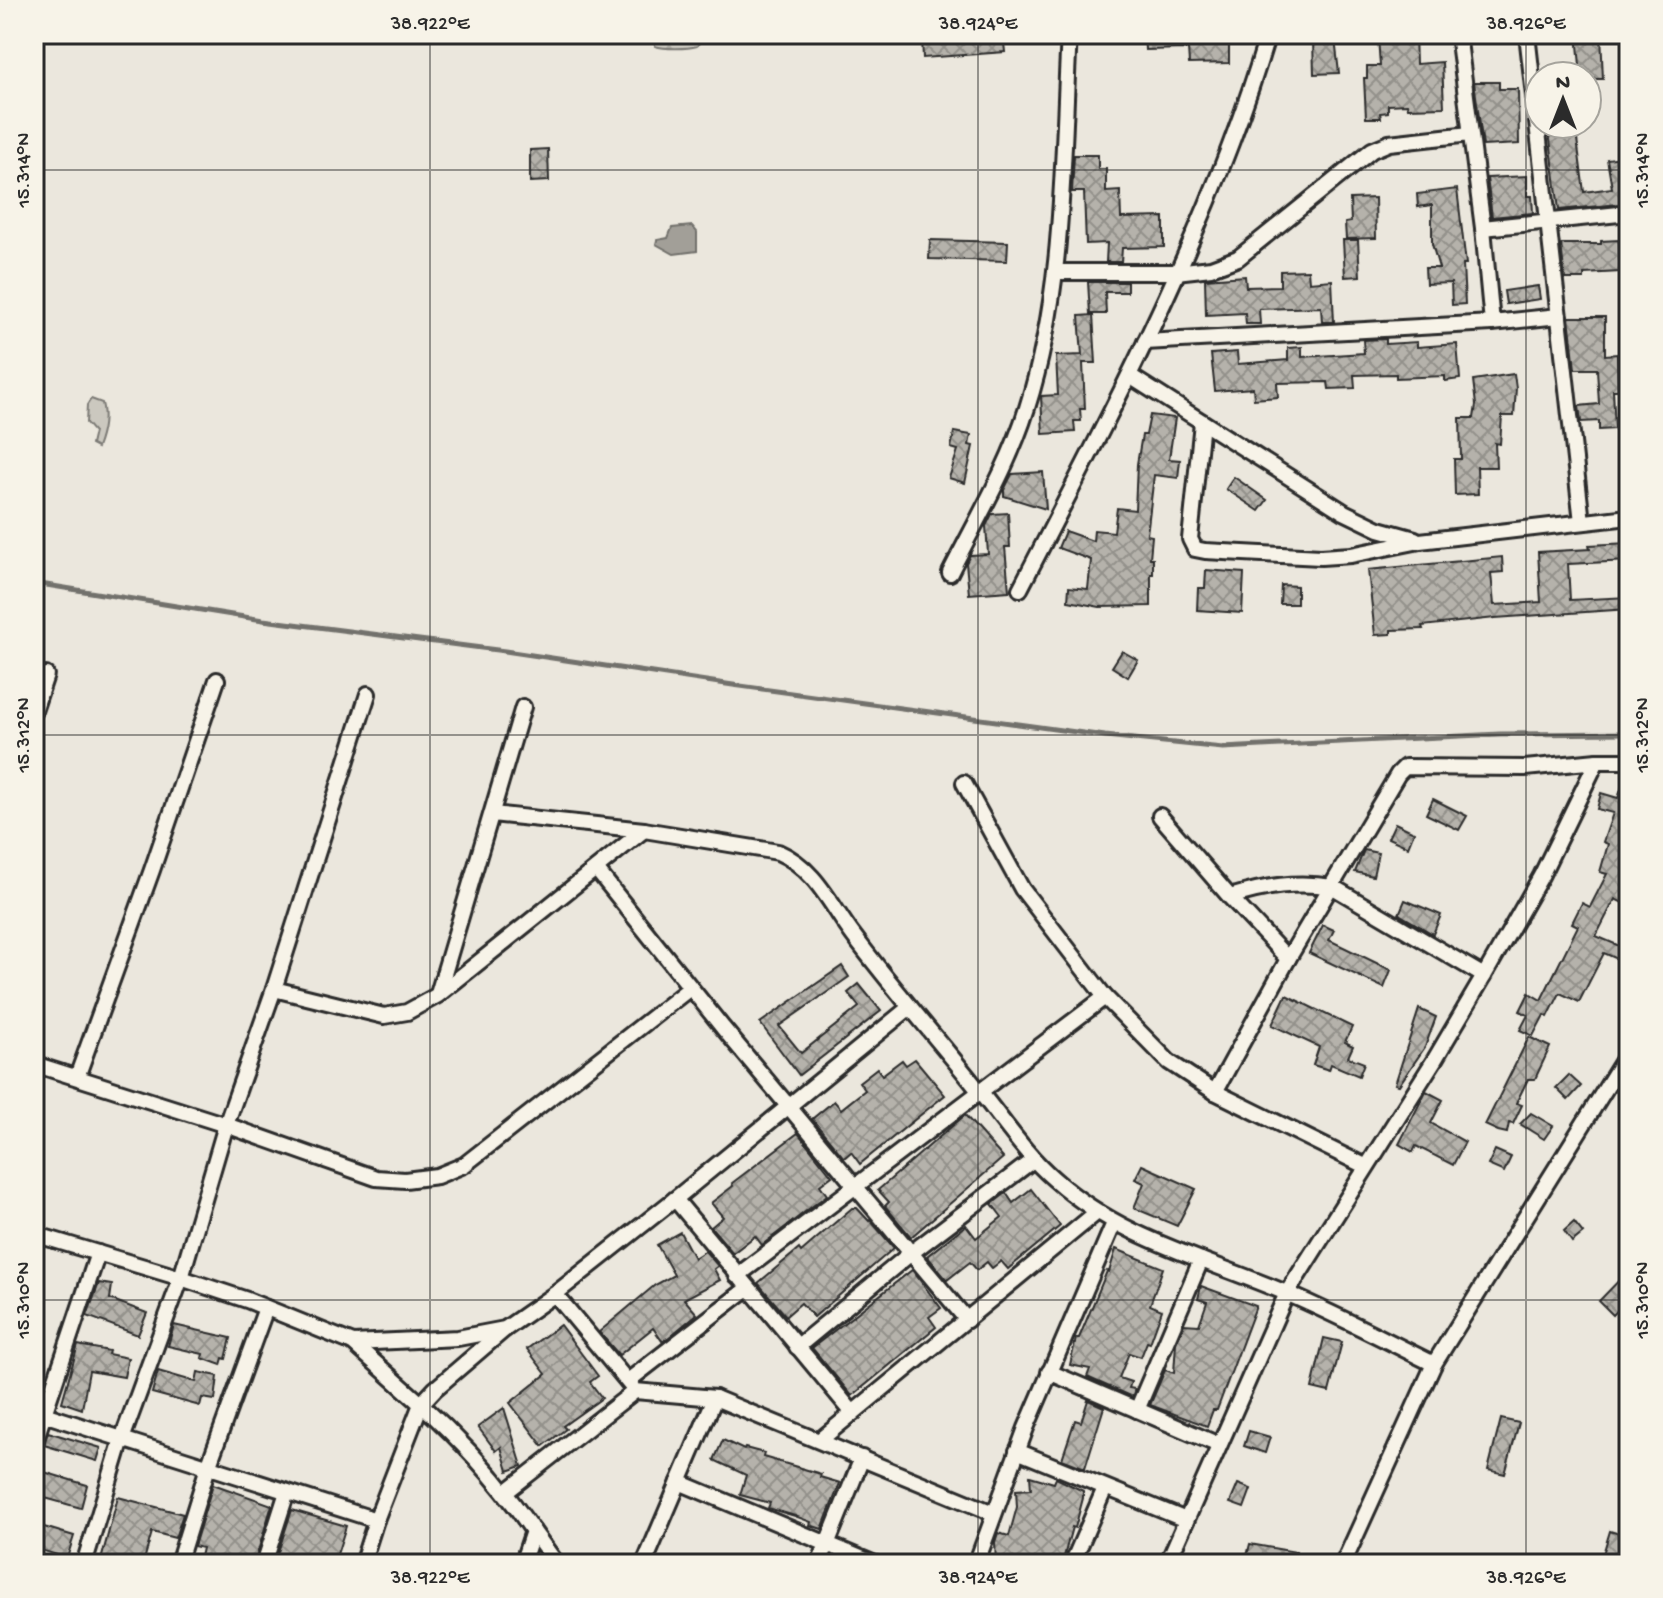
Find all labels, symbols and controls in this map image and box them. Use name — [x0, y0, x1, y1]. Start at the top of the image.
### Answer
text: 38.922°E — [390, 14, 471, 37]
text: 38.924°E — [938, 14, 1019, 37]
text: 38.926°E — [1485, 14, 1567, 37]
north arrow — [1523, 60, 1603, 140]
text: N — [1556, 71, 1570, 97]
text: 15.314°N — [14, 133, 37, 208]
text: 15.314°N — [1633, 133, 1656, 208]
text: 15.312°N — [14, 697, 37, 774]
text: 15.312°N — [1633, 697, 1656, 774]
text: 15.310°N — [14, 1262, 37, 1339]
text: 15.310°N — [1633, 1262, 1656, 1339]
text: 38.922°E — [390, 1568, 471, 1591]
text: 38.924°E — [938, 1568, 1019, 1591]
text: 38.926°E — [1485, 1568, 1567, 1591]

